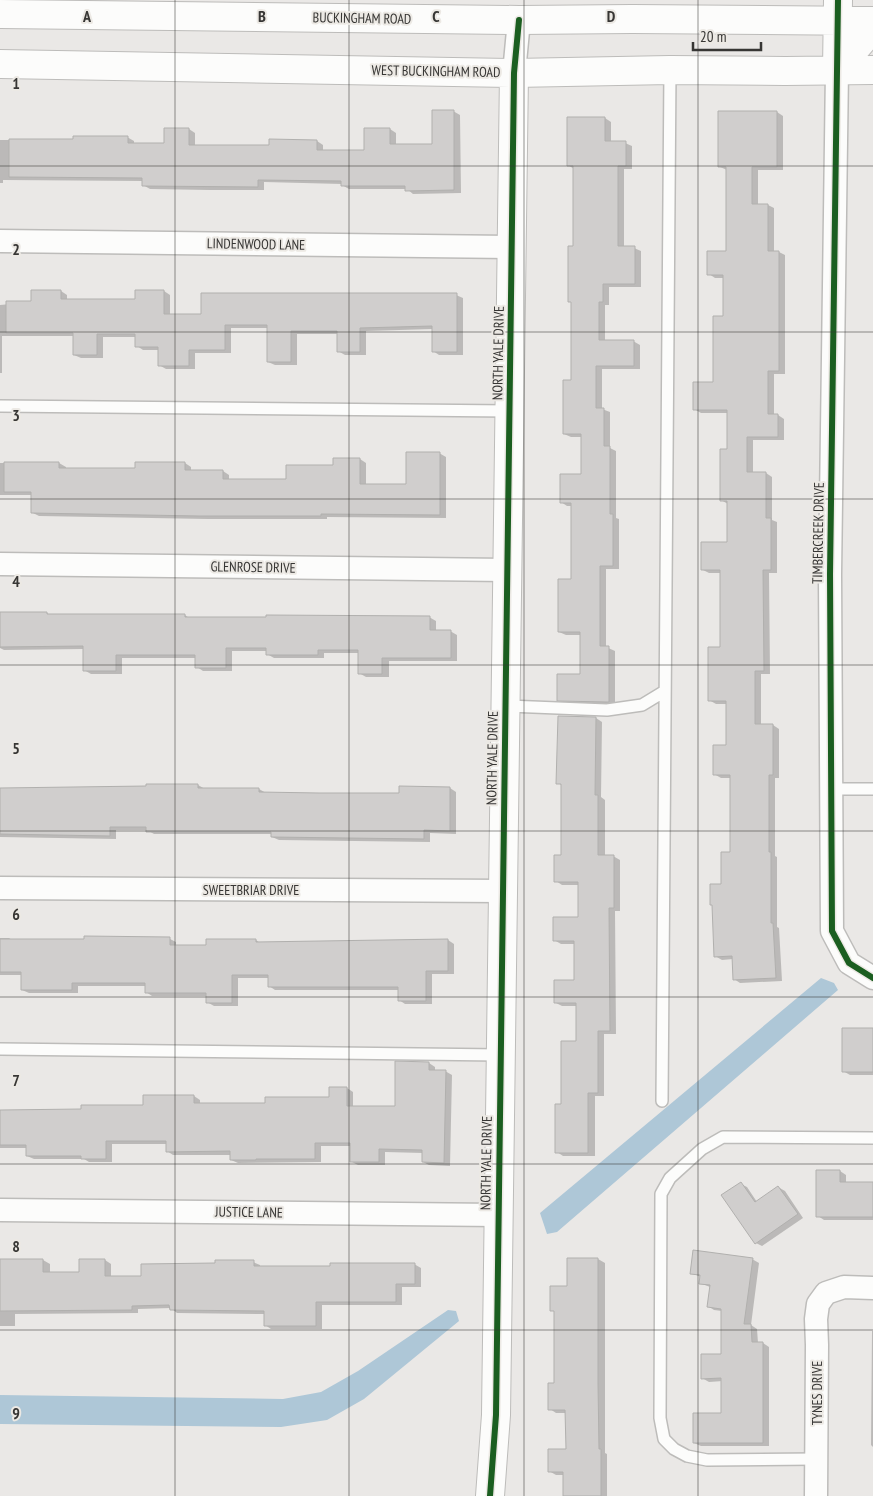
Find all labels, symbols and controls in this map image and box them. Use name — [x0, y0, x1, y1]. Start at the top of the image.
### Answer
text: A — [82, 6, 92, 26]
text: B — [258, 6, 266, 26]
text: C — [432, 6, 440, 26]
text: D — [607, 6, 616, 26]
street label: BUCKINGHAM ROAD — [313, 8, 411, 28]
scale bar — [693, 20, 760, 52]
text: 20 m — [700, 27, 726, 46]
street label: WEST BUCKINGHAM ROAD — [371, 61, 501, 81]
text: 1 — [12, 73, 20, 93]
street label: LINDENWOOD LANE — [207, 234, 305, 254]
text: 2 — [12, 239, 20, 259]
street label: NORTH YALE DRIVE — [488, 306, 508, 400]
text: 3 — [12, 405, 20, 425]
street label: TIMBERCREEK DRIVE — [808, 482, 828, 584]
street label: GLENROSE DRIVE — [210, 557, 296, 577]
text: 4 — [12, 571, 20, 591]
street label: NORTH YALE DRIVE — [482, 711, 502, 805]
text: 5 — [12, 738, 20, 758]
street label: SWEETBRIAR DRIVE — [203, 881, 299, 899]
text: 6 — [12, 904, 20, 924]
text: 7 — [12, 1070, 20, 1090]
street label: NORTH YALE DRIVE — [476, 1116, 496, 1210]
street label: JUSTICE LANE — [214, 1202, 283, 1222]
text: 8 — [12, 1236, 20, 1256]
street label: TYNES DRIVE — [808, 1361, 826, 1425]
text: 9 — [12, 1403, 20, 1423]

